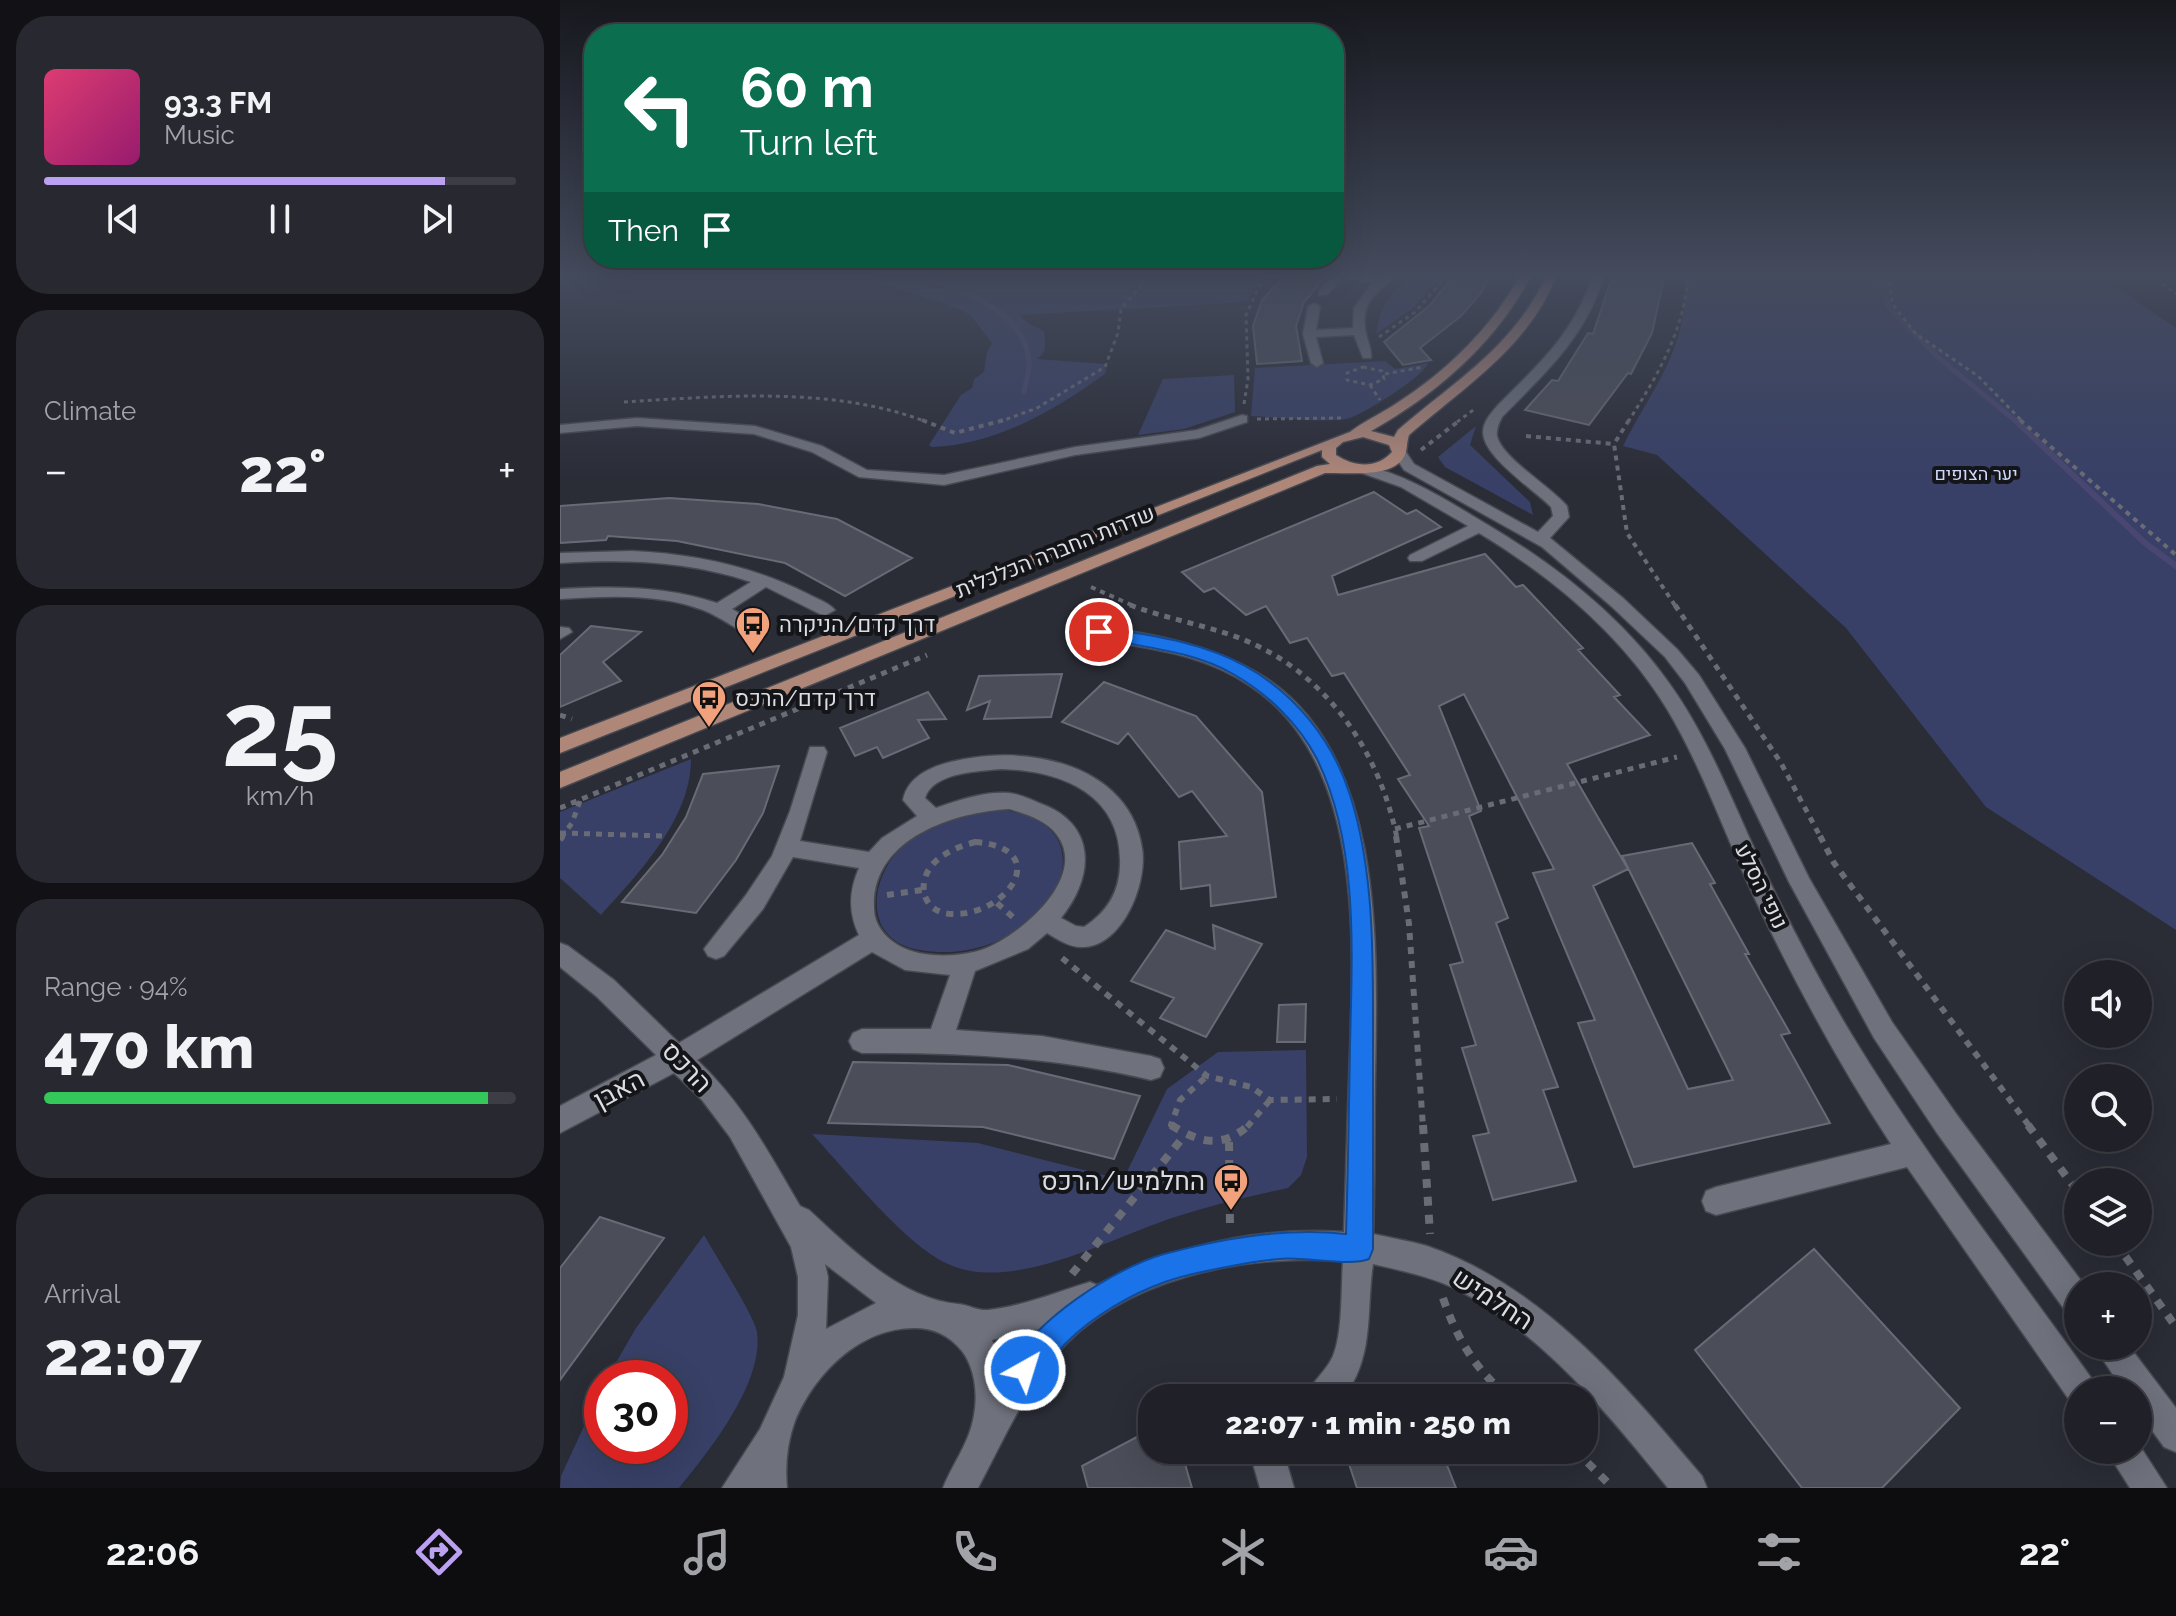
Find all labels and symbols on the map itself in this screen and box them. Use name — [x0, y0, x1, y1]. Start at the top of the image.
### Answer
park label: יער הצופים — [1934, 463, 2018, 484]
street label: שדרות החברה הכלכלית — [952, 499, 1158, 603]
pin — [1065, 598, 1133, 666]
bus stop icon: דרך קדם/הניקרה — [734, 605, 772, 655]
place label: דרך קדם/הניקרה — [779, 611, 935, 637]
bus stop icon: דרך קדם/הרכס — [690, 679, 728, 729]
place label: דרך קדם/הרכס — [735, 685, 876, 711]
street label: נופי הסלע — [1730, 839, 1794, 933]
street label: הרכס — [656, 1036, 718, 1098]
street label: האבן — [588, 1063, 650, 1115]
bus stop icon: החלמיש/הרכס — [1212, 1162, 1250, 1212]
place label: החלמיש/הרכס — [1041, 1166, 1205, 1196]
street label: החלמיש — [1447, 1262, 1539, 1336]
position arrow — [983, 1328, 1067, 1412]
speed limit sign: 30 — [584, 1360, 688, 1464]

